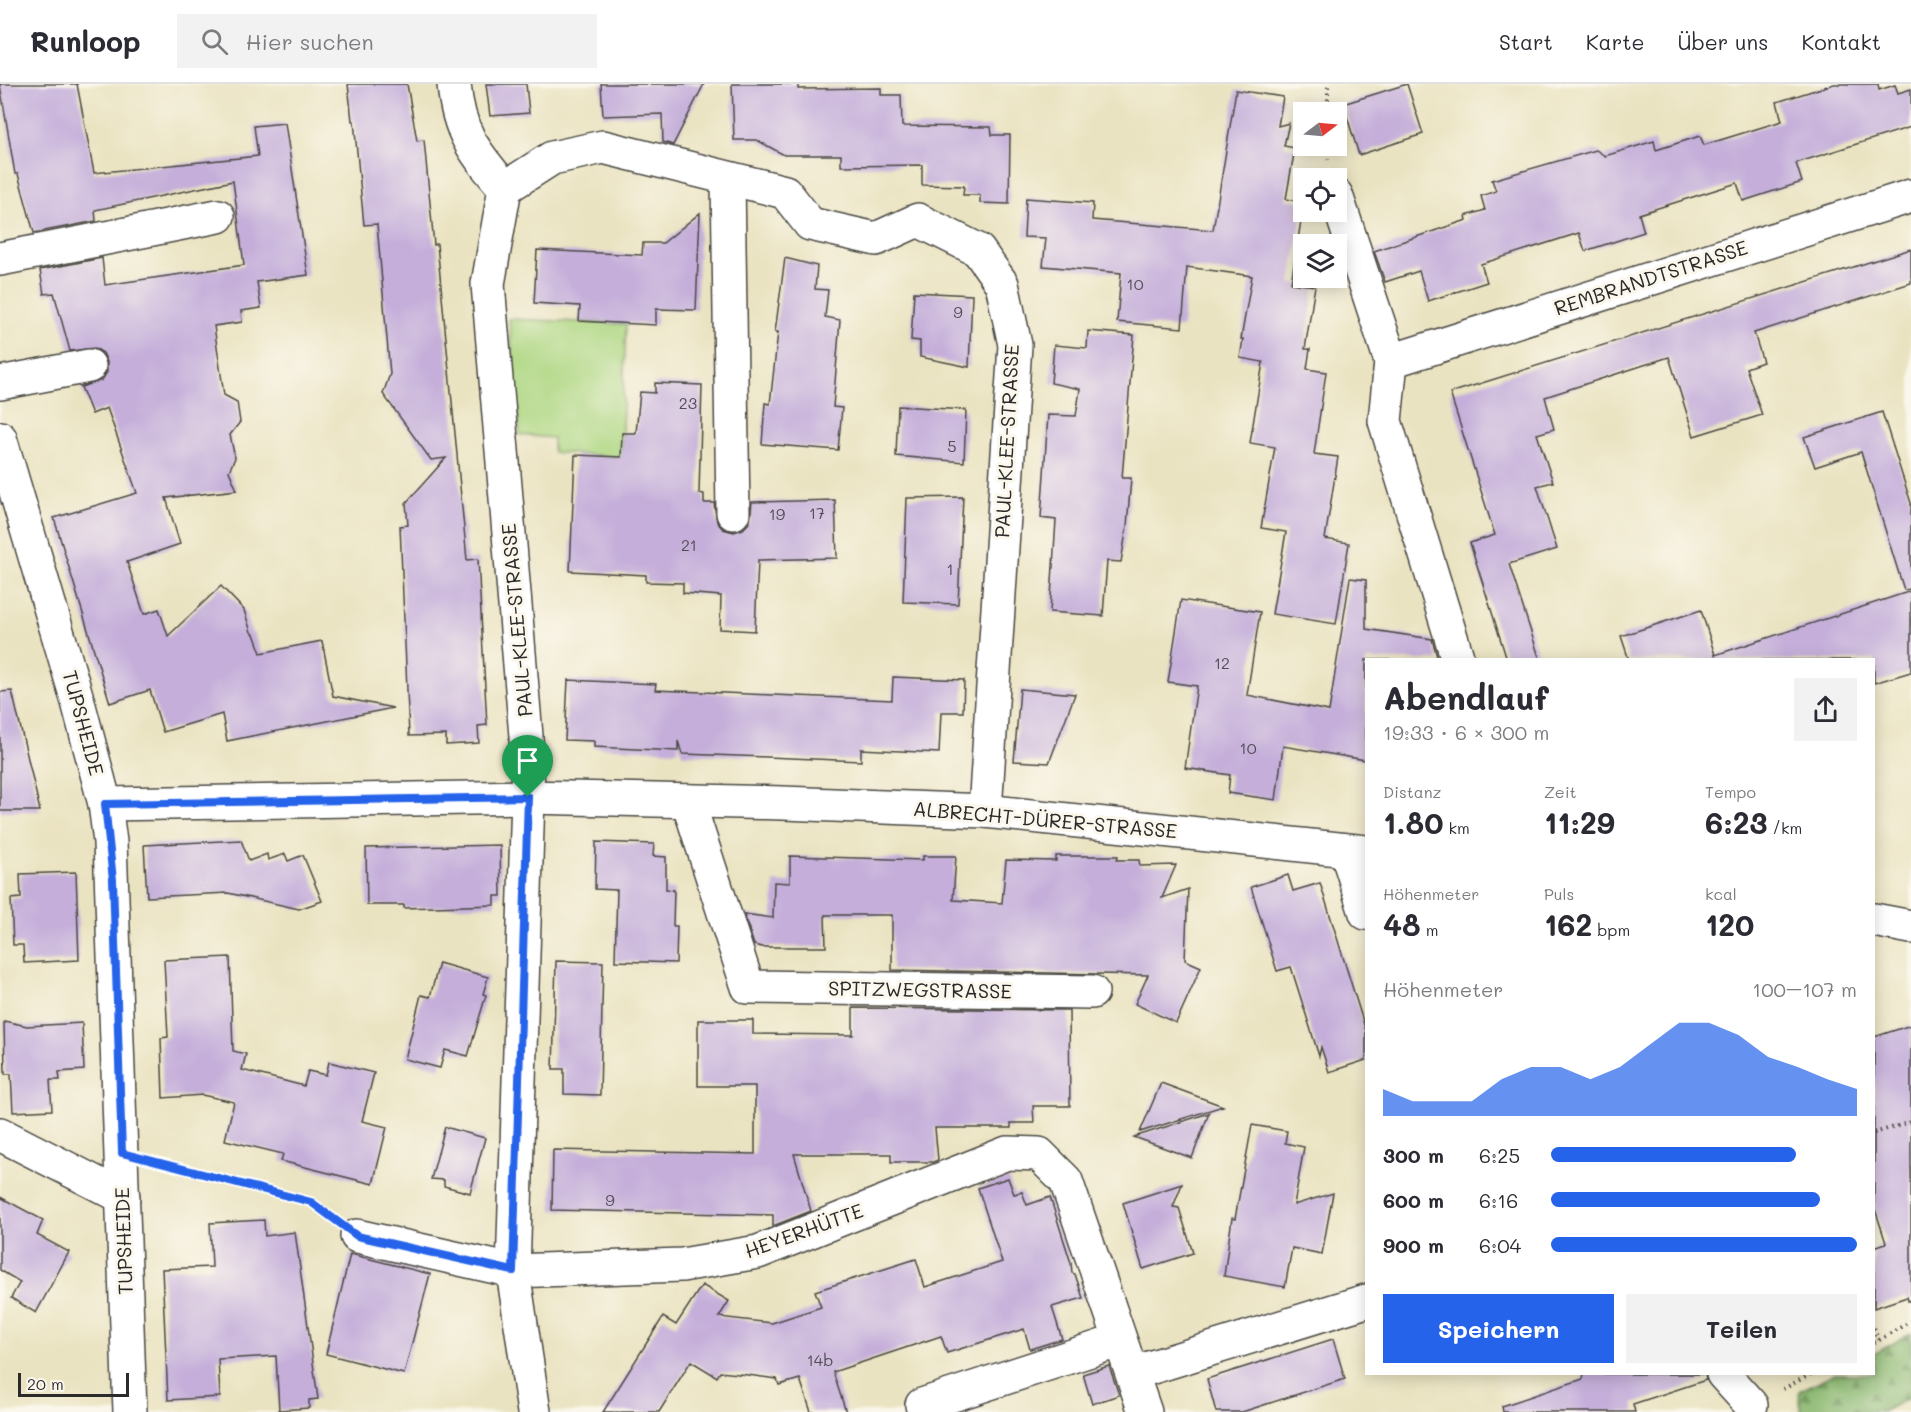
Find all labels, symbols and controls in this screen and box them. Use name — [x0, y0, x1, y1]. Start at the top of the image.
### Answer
search box — [177, 14, 597, 68]
text: Runloop — [30, 23, 141, 59]
icon: search — [198, 25, 231, 58]
text: Hier suchen — [246, 27, 374, 56]
text: Start — [1499, 28, 1553, 55]
text: Karte — [1586, 28, 1644, 55]
text: Über uns — [1677, 28, 1768, 55]
text: Kontakt — [1801, 28, 1881, 55]
north arrow — [1293, 102, 1347, 156]
map controls — [1293, 102, 1347, 288]
button: locate — [1293, 168, 1347, 222]
street label: REMBRANDTSTRASSE — [1551, 233, 1751, 321]
button: layers — [1293, 234, 1347, 288]
house number: 10 — [1126, 273, 1144, 294]
house number: 9 — [953, 301, 963, 322]
street label: PAUL-KLEE-STRASSE — [988, 343, 1024, 538]
house number: 23 — [679, 392, 697, 413]
house number: 5 — [947, 435, 957, 456]
house number: 17 — [809, 502, 825, 523]
house number: 19 — [769, 503, 785, 524]
street label: PAUL-KLEE-STRASSE — [495, 522, 537, 718]
house number: 21 — [681, 534, 697, 555]
house number: 1 — [946, 558, 954, 579]
house number: 12 — [1214, 652, 1230, 673]
street label: TUPSHEIDE — [57, 667, 110, 778]
text: Abendlauf — [1383, 675, 1549, 718]
button: share — [1794, 678, 1857, 741]
text: 19:33 · 6 × 300 m — [1383, 719, 1549, 745]
pin — [502, 735, 553, 797]
house number: 10 — [1239, 737, 1257, 758]
icon: arrive — [511, 744, 544, 777]
text: Distanz — [1383, 781, 1441, 802]
text: Zeit — [1544, 781, 1577, 802]
text: Tempo — [1705, 781, 1756, 802]
street label: ALBRECHT-DÜRER-STRASSE — [912, 795, 1178, 843]
text: 1.80 — [1383, 802, 1443, 842]
text: 11:29 — [1544, 802, 1615, 842]
text: 6:23 — [1705, 802, 1767, 842]
text: km — [1443, 817, 1470, 838]
text: /km — [1767, 817, 1802, 838]
text: Höhenmeter — [1383, 883, 1479, 904]
text: Puls — [1544, 883, 1574, 904]
text: kcal — [1705, 883, 1737, 904]
text: 48 — [1383, 904, 1421, 944]
text: 162 — [1544, 904, 1592, 944]
text: 120 — [1705, 904, 1754, 944]
text: m — [1421, 919, 1439, 940]
text: bpm — [1592, 919, 1630, 940]
street label: SPITZWEGSTRASSE — [828, 974, 1012, 1004]
text: Höhenmeter — [1383, 976, 1503, 1002]
text: 100–107 m — [1752, 976, 1857, 1002]
text: 300 m — [1383, 1142, 1444, 1168]
text: 6:25 — [1479, 1142, 1520, 1168]
street label: TUPSHEIDE — [108, 1187, 138, 1295]
text: 600 m — [1383, 1187, 1444, 1213]
text: 6:16 — [1479, 1187, 1518, 1213]
house number: 9 — [605, 1189, 615, 1210]
street label: HEYERHÜTTE — [741, 1197, 867, 1264]
text: 900 m — [1383, 1232, 1444, 1258]
text: 6:04 — [1479, 1232, 1521, 1258]
button: Speichern — [1383, 1294, 1614, 1363]
button: Teilen — [1626, 1294, 1857, 1363]
house number: 14b — [807, 1349, 833, 1370]
scale bar — [18, 1370, 129, 1398]
text: 20 m — [27, 1373, 64, 1394]

